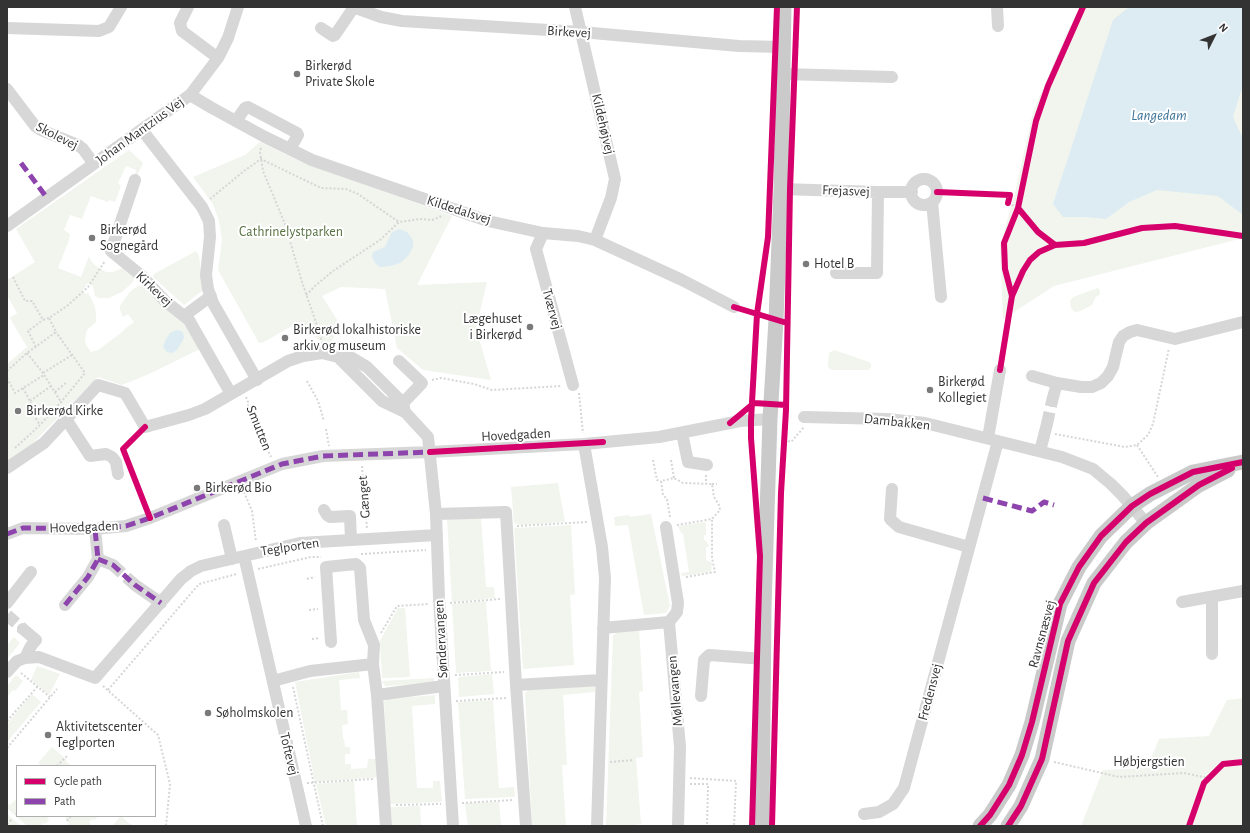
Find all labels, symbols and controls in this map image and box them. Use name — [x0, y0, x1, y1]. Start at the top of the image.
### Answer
north arrow — [1194, 16, 1234, 56]
text: N — [1217, 21, 1230, 34]
street label: Birkevej — [546, 22, 592, 42]
place label: Birkerød Private Skole — [305, 58, 375, 90]
marker: Birkerød Private Skole — [292, 69, 302, 79]
street label: Kildehøjvej — [588, 92, 618, 156]
street label: Johan Mantzius Vej — [93, 94, 187, 168]
water label: Langedam — [1131, 106, 1187, 124]
street label: Skolevej — [33, 118, 81, 154]
street label: Frejasvej — [822, 182, 870, 200]
street label: Kildedalsvej — [425, 192, 493, 228]
place label: Birkerød Sognegård — [100, 222, 158, 254]
park label: Cathrinelystparken — [239, 224, 343, 240]
marker: Birkerød Sognegård — [87, 233, 97, 243]
place label: Hotel B — [814, 256, 854, 272]
marker: Hotel B — [801, 259, 811, 269]
street label: Kirkevej — [132, 268, 176, 310]
street label: Tværvej — [538, 287, 566, 331]
place label: Lægehuset i Birkerød — [463, 311, 522, 344]
place label: Birkerød lokalhistoriske arkiv og museum — [293, 322, 421, 354]
marker: Lægehuset i Birkerød — [525, 322, 535, 332]
marker: Birkerød lokalhistoriske arkiv og museum — [280, 333, 290, 343]
place label: Birkerød Kollegiet — [938, 374, 987, 406]
marker: Birkerød Kollegiet — [925, 385, 935, 395]
place label: Birkerød Kirke — [26, 403, 103, 419]
street label: Smutten — [242, 403, 276, 453]
marker: Birkerød Kirke — [13, 406, 23, 416]
street label: Dambakken — [863, 410, 931, 434]
street label: Hovedgaden — [481, 425, 551, 445]
street label: Gænget — [354, 475, 374, 519]
place label: Birkerød Bio — [205, 480, 272, 496]
marker: Birkerød Bio — [192, 483, 202, 493]
street label: Hovedgaden — [49, 517, 119, 537]
street label: Teglporten — [260, 534, 320, 560]
street label: Ravnsnæsvej — [1025, 598, 1059, 670]
street label: Søndervangen — [431, 599, 451, 679]
street label: Møllevangen — [664, 655, 686, 727]
street label: Fredensvej — [914, 662, 946, 722]
place label: Søholmskolen — [216, 705, 293, 721]
marker: Søholmskolen — [203, 708, 213, 718]
place label: Aktivitetscenter Teglporten — [56, 719, 142, 752]
marker: Aktivitetscenter Teglporten — [43, 730, 53, 740]
street label: Toftevej — [276, 731, 302, 777]
street label: Høbjergstien — [1113, 754, 1185, 770]
legend — [16, 765, 156, 817]
text: Cycle path — [54, 775, 102, 787]
text: Path — [54, 795, 76, 807]

